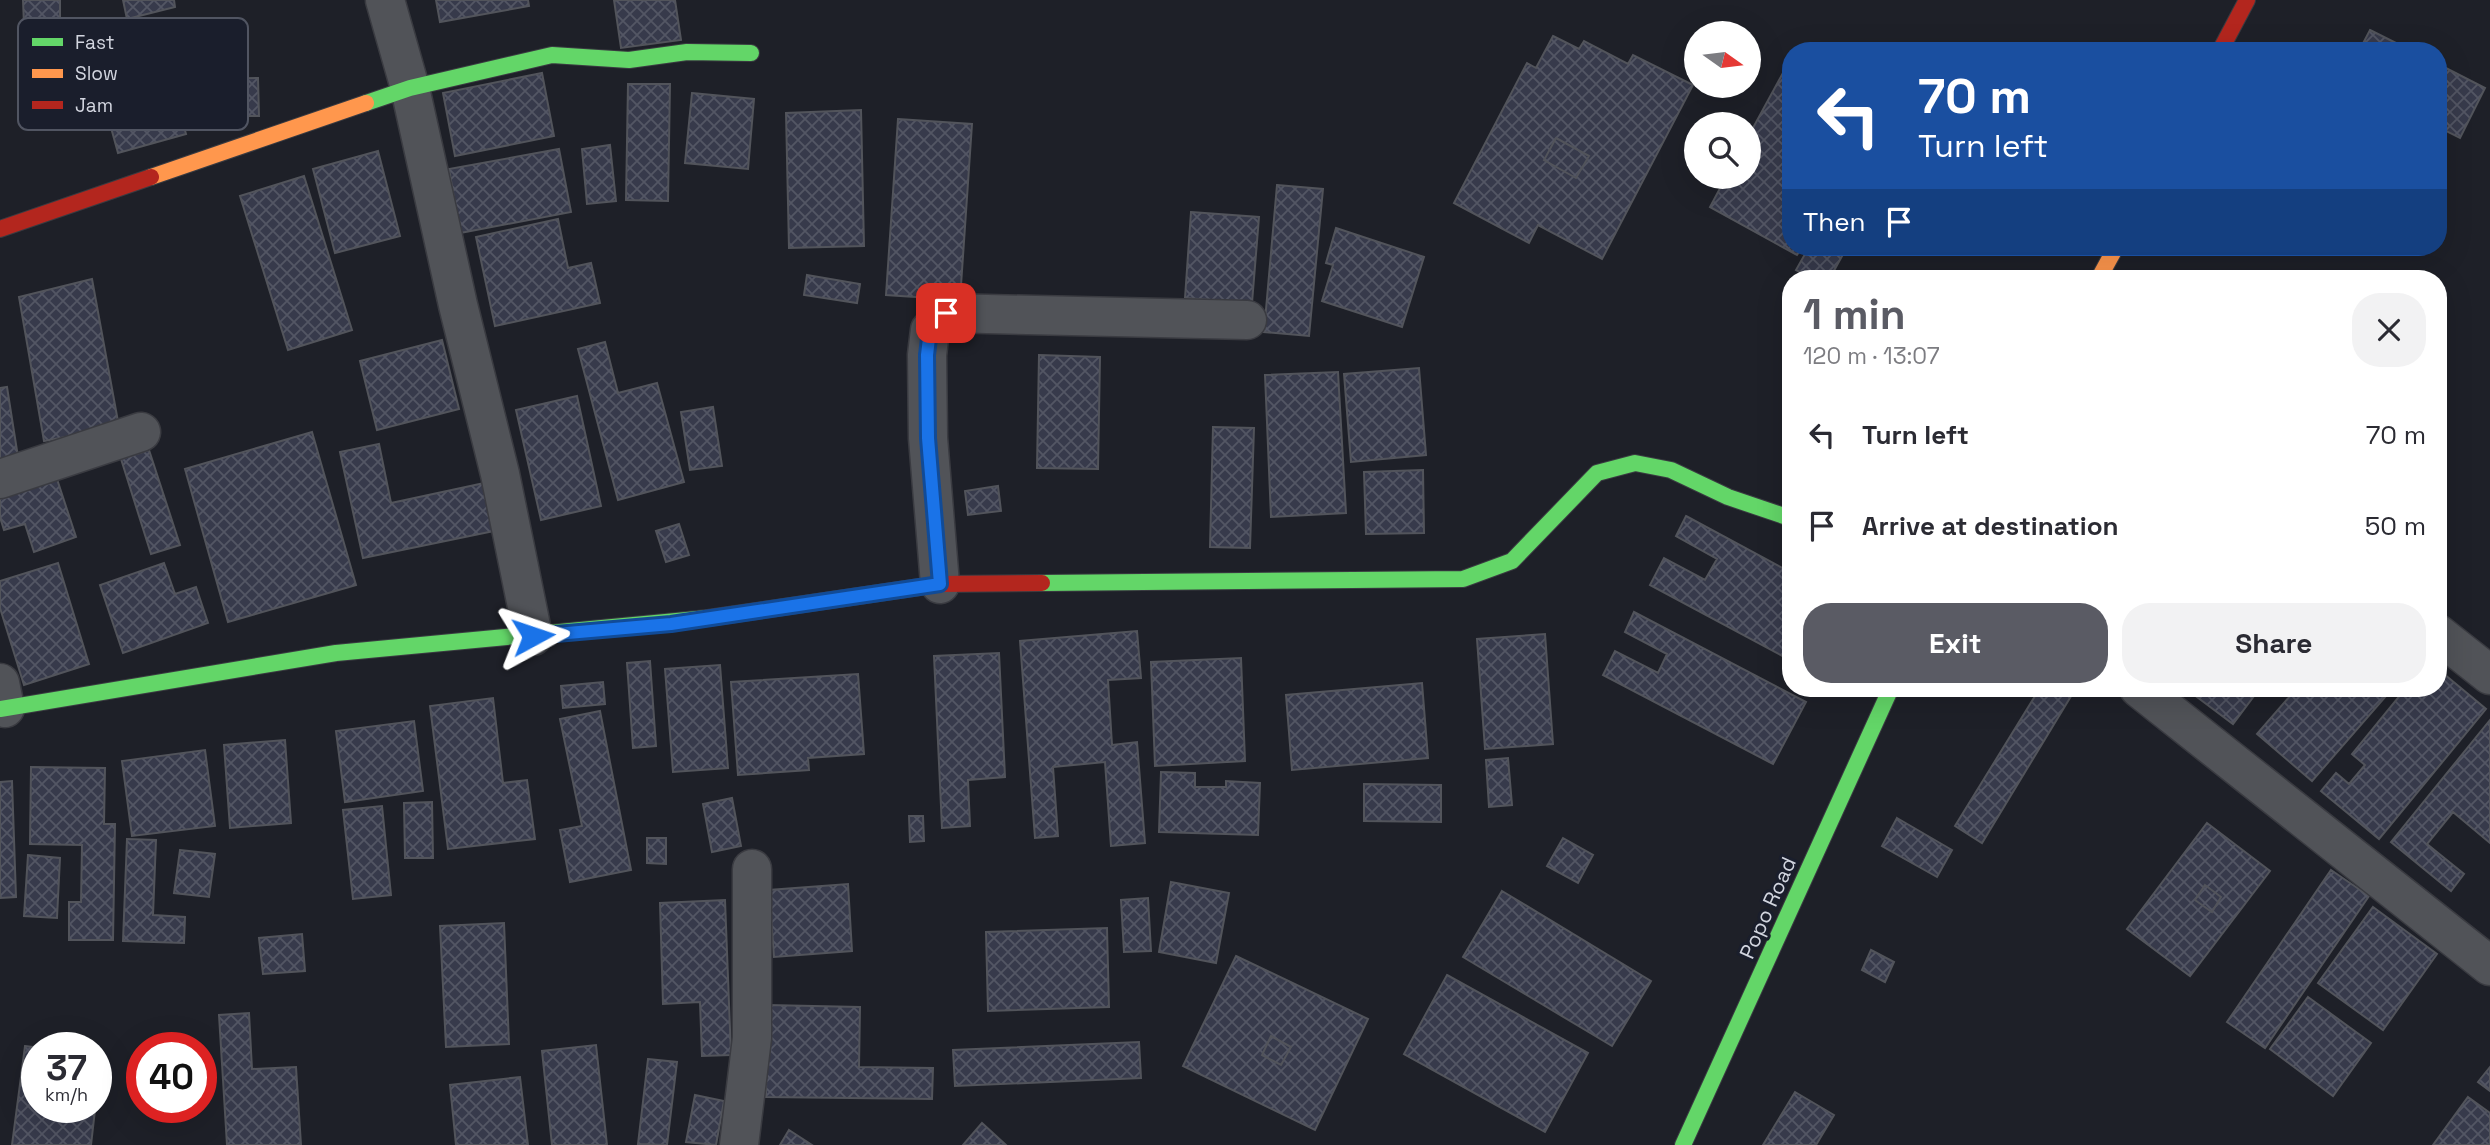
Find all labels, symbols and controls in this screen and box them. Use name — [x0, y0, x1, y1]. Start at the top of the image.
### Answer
legend — [18, 18, 248, 130]
north arrow — [1684, 21, 1760, 98]
map controls — [1684, 21, 1761, 189]
text: Fast — [75, 30, 115, 55]
text: Slow — [75, 61, 118, 86]
text: 70 m — [1918, 65, 2031, 127]
icon: left — [1803, 70, 1894, 161]
text: Jam — [75, 93, 113, 118]
button: search — [1684, 112, 1761, 189]
text: Turn left — [1918, 126, 2048, 166]
icon: arrive — [1880, 203, 1918, 241]
text: Then — [1803, 205, 1866, 239]
pin — [916, 283, 976, 343]
text: 1 min — [1803, 288, 1906, 341]
button: close — [2352, 293, 2426, 367]
icon: arrive — [927, 294, 965, 332]
text: 120 m · 13:07 — [1803, 341, 1940, 371]
icon: left — [1803, 416, 1841, 454]
text: Turn left — [1862, 418, 1969, 452]
text: 70 m — [2366, 418, 2426, 452]
icon: arrive — [1803, 507, 1841, 545]
text: Arrive at destination — [1862, 509, 2119, 543]
text: 50 m — [2365, 509, 2426, 543]
position arrow — [496, 599, 570, 673]
button: Exit — [1803, 603, 2108, 683]
button: Share — [2122, 603, 2426, 683]
street label: Popo Road — [1733, 853, 1802, 963]
speed limit sign: 40 — [126, 1032, 217, 1123]
text: 37 — [46, 1046, 87, 1090]
text: km/h — [45, 1083, 88, 1106]

